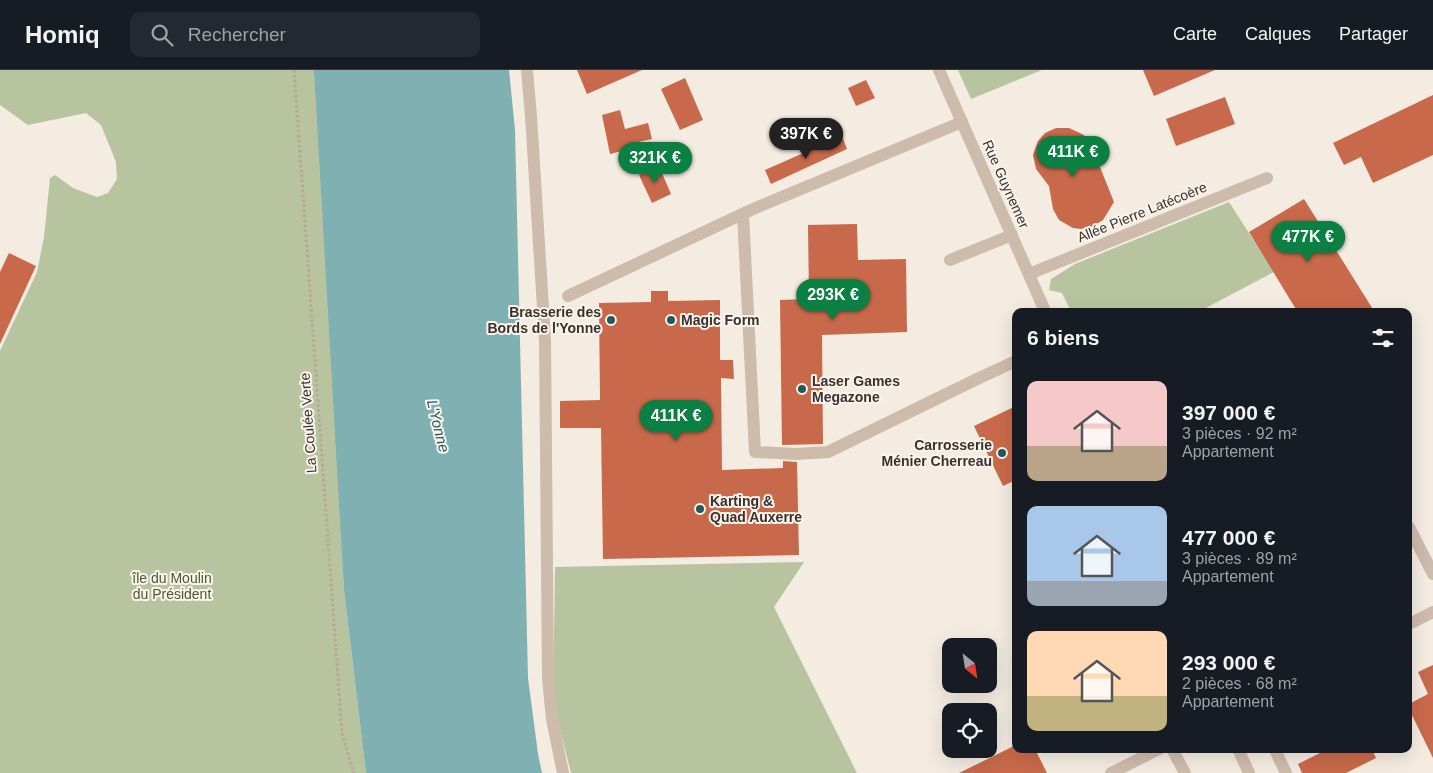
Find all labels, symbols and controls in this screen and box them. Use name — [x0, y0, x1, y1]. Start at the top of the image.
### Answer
search box — [130, 12, 480, 57]
text: Homiq — [25, 21, 100, 48]
icon: search — [148, 21, 176, 49]
text: Rechercher — [188, 24, 286, 45]
text: Carte — [1173, 24, 1217, 44]
text: Calques — [1245, 24, 1311, 44]
text: Partager — [1339, 24, 1408, 44]
pin: 397K € — [765, 118, 847, 160]
text: 397K € — [780, 125, 832, 142]
pin: 411K € — [1032, 136, 1114, 178]
street label: Rue Guynemer — [979, 137, 1033, 231]
pin: 321K € — [614, 142, 696, 184]
text: 411K € — [1048, 143, 1098, 160]
text: 321K € — [629, 149, 681, 166]
street label: Allée Pierre Latécoère — [1075, 179, 1209, 245]
pin: 477K € — [1267, 220, 1349, 263]
text: 477K € — [1282, 228, 1334, 245]
pin: 293K € — [792, 278, 874, 321]
text: 293K € — [807, 286, 859, 303]
place label: Brasserie des Bords de l'Yonne — [487, 304, 601, 336]
place label: Magic Form — [681, 312, 760, 328]
marker: Brasserie des Bords de l'Yonne — [605, 314, 617, 326]
marker: Magic Form — [665, 314, 677, 326]
icon: filters — [1369, 324, 1397, 352]
text: 6 biens — [1027, 326, 1099, 349]
street label: La Coulée Verte — [297, 372, 319, 474]
place label: Laser Games Megazone — [812, 373, 900, 405]
marker: Laser Games Megazone — [796, 383, 808, 395]
water label: L'Yonne — [424, 398, 453, 454]
pin: 411K € — [635, 400, 717, 442]
icon: home — [1067, 401, 1127, 461]
text: 397 000 € — [1182, 401, 1275, 424]
text: 411K € — [651, 407, 701, 424]
text: 3 pièces · 92 m² — [1182, 425, 1297, 442]
place label: Carrosserie Ménier Cherreau — [882, 437, 992, 469]
text: Appartement — [1182, 443, 1274, 460]
marker: Carrosserie Ménier Cherreau — [996, 447, 1008, 459]
place label: Karting & Quad Auxerre — [710, 493, 802, 525]
marker: Karting & Quad Auxerre — [694, 503, 706, 515]
icon: home — [1067, 526, 1127, 586]
text: 477 000 € — [1182, 526, 1275, 549]
text: 3 pièces · 89 m² — [1182, 550, 1297, 567]
text: Appartement — [1182, 568, 1274, 585]
park label: île du Moulin du Président — [131, 570, 212, 602]
north arrow — [942, 638, 998, 692]
map controls — [942, 638, 997, 758]
icon: home — [1067, 651, 1127, 711]
text: 293 000 € — [1182, 651, 1275, 674]
text: 2 pièces · 68 m² — [1182, 675, 1297, 692]
text: Appartement — [1182, 693, 1274, 710]
button: locate — [942, 703, 997, 758]

